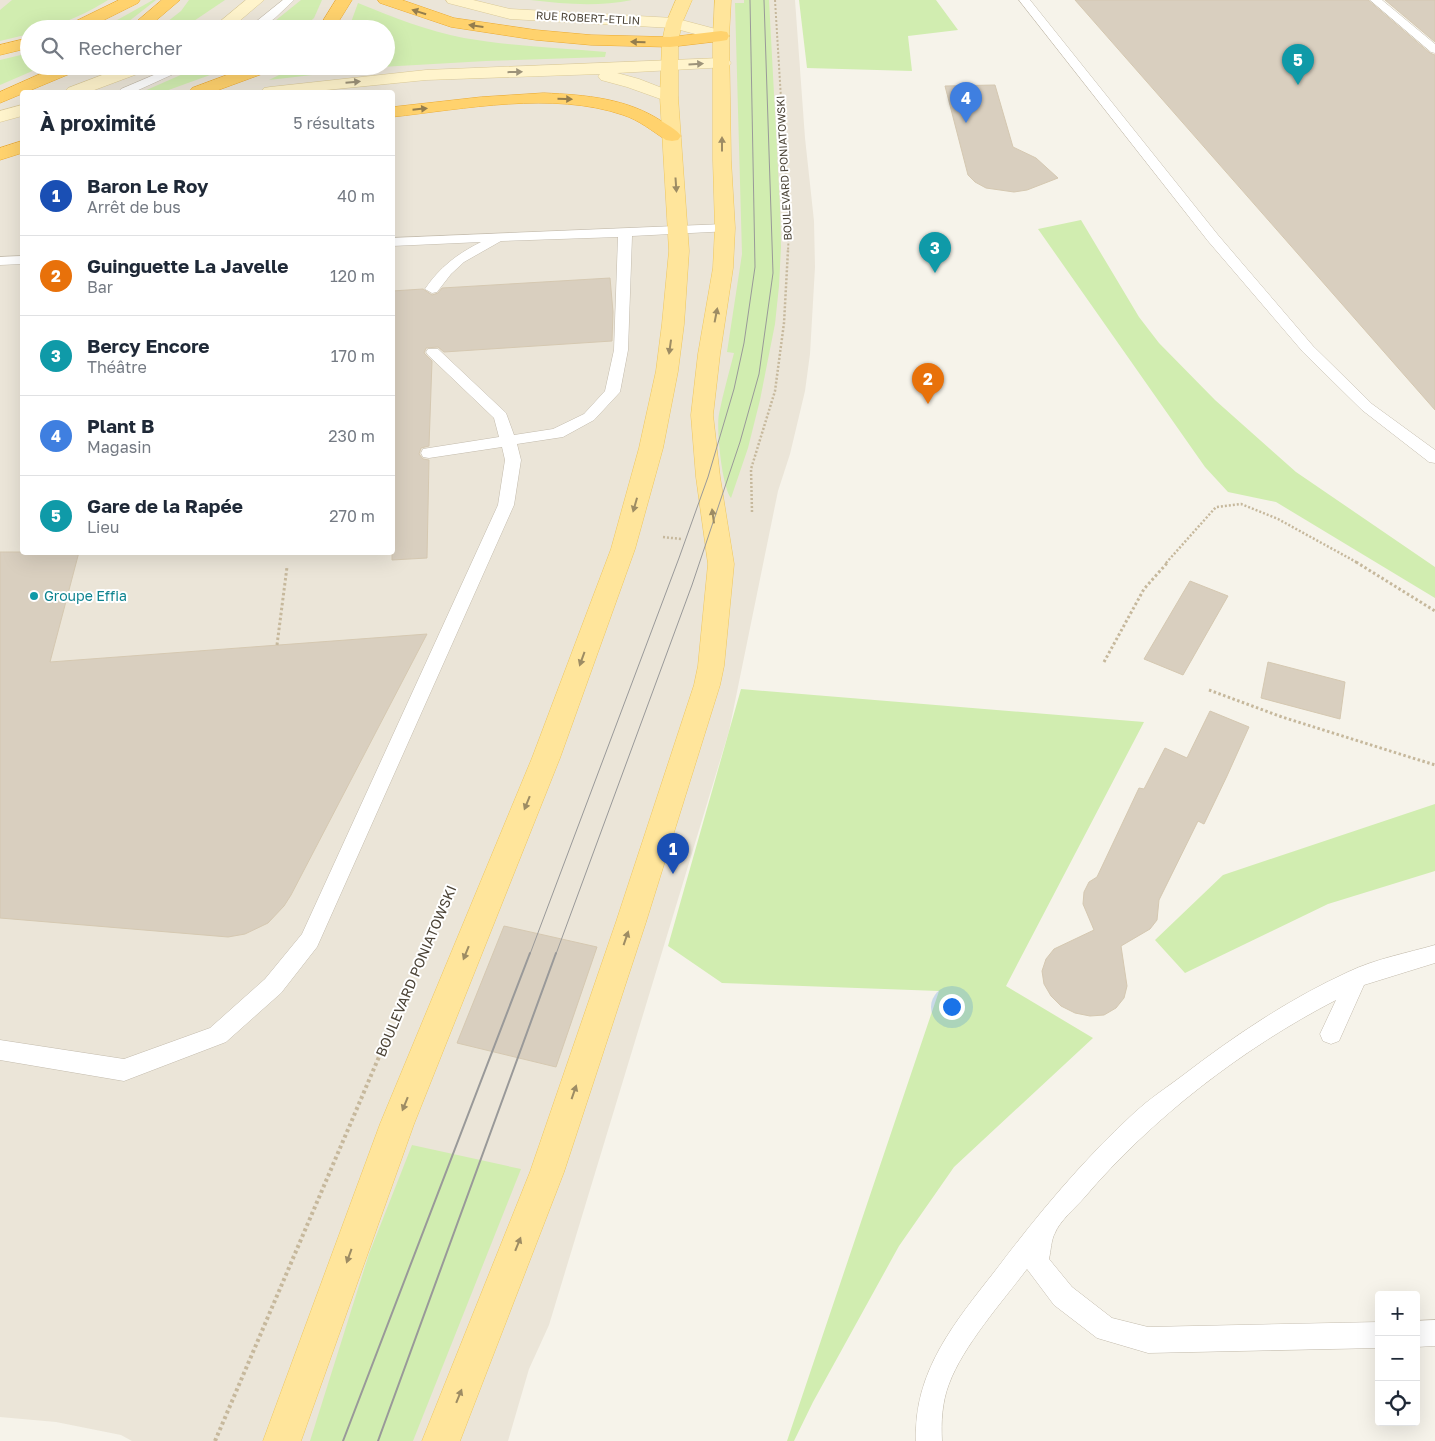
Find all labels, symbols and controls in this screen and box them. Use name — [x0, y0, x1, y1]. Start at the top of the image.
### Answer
one-way arrow — [411, 8, 426, 15]
street label: RUE ROBERT-ETLIN — [536, 8, 640, 27]
search box — [20, 20, 395, 75]
one-way arrow — [468, 22, 484, 30]
icon: search — [38, 34, 66, 62]
text: Rechercher — [78, 36, 183, 59]
one-way arrow — [629, 37, 645, 45]
pin: 5 — [1282, 44, 1314, 85]
one-way arrow — [688, 60, 704, 68]
one-way arrow — [507, 68, 523, 76]
one-way arrow — [345, 78, 361, 86]
pin: 4 — [950, 82, 982, 123]
one-way arrow — [557, 95, 573, 103]
street label: BOULEVARD PONIATOWSKI — [773, 95, 794, 241]
one-way arrow — [412, 105, 428, 113]
text: À proximité — [40, 110, 156, 136]
text: 5 résultats — [293, 113, 375, 133]
one-way arrow — [718, 136, 726, 152]
text: Baron Le Roy — [87, 174, 208, 197]
one-way arrow — [672, 177, 680, 193]
text: 1 — [52, 186, 60, 206]
text: 40 m — [337, 186, 375, 206]
text: Arrêt de bus — [87, 197, 181, 217]
pin: 3 — [919, 232, 951, 273]
text: Guinguette La Javelle — [87, 254, 288, 277]
text: 2 — [51, 266, 61, 286]
text: 120 m — [330, 266, 375, 286]
text: Bar — [87, 277, 113, 297]
one-way arrow — [713, 307, 721, 323]
text: Bercy Encore — [87, 334, 210, 357]
one-way arrow — [666, 339, 674, 355]
text: 3 — [51, 346, 61, 366]
text: 170 m — [331, 346, 375, 366]
text: Théâtre — [87, 357, 147, 377]
pin: 2 — [912, 363, 944, 404]
text: Plant B — [87, 414, 154, 437]
text: 4 — [51, 426, 61, 446]
text: 230 m — [328, 426, 375, 446]
text: Magasin — [87, 437, 151, 457]
text: Gare de la Rapée — [87, 494, 243, 517]
one-way arrow — [630, 498, 638, 513]
text: 5 — [51, 506, 61, 526]
text: 270 m — [329, 506, 375, 526]
one-way arrow — [709, 508, 717, 524]
text: Lieu — [87, 517, 119, 537]
place label: Groupe Effia — [44, 587, 127, 604]
marker: Groupe Effia — [28, 590, 40, 602]
one-way arrow — [578, 651, 586, 666]
one-way arrow — [523, 796, 531, 810]
pin: 1 — [657, 833, 689, 874]
street label: BOULEVARD PONIATOWSKI — [372, 883, 459, 1059]
one-way arrow — [622, 930, 630, 945]
one-way arrow — [462, 946, 470, 961]
your location — [939, 994, 965, 1020]
one-way arrow — [570, 1084, 578, 1099]
one-way arrow — [401, 1097, 409, 1112]
one-way arrow — [515, 1237, 522, 1252]
one-way arrow — [345, 1249, 352, 1264]
map controls — [1375, 1291, 1420, 1426]
button: + — [1375, 1291, 1420, 1336]
button: − — [1375, 1336, 1420, 1381]
button: locate — [1375, 1381, 1420, 1426]
one-way arrow — [455, 1389, 463, 1403]

